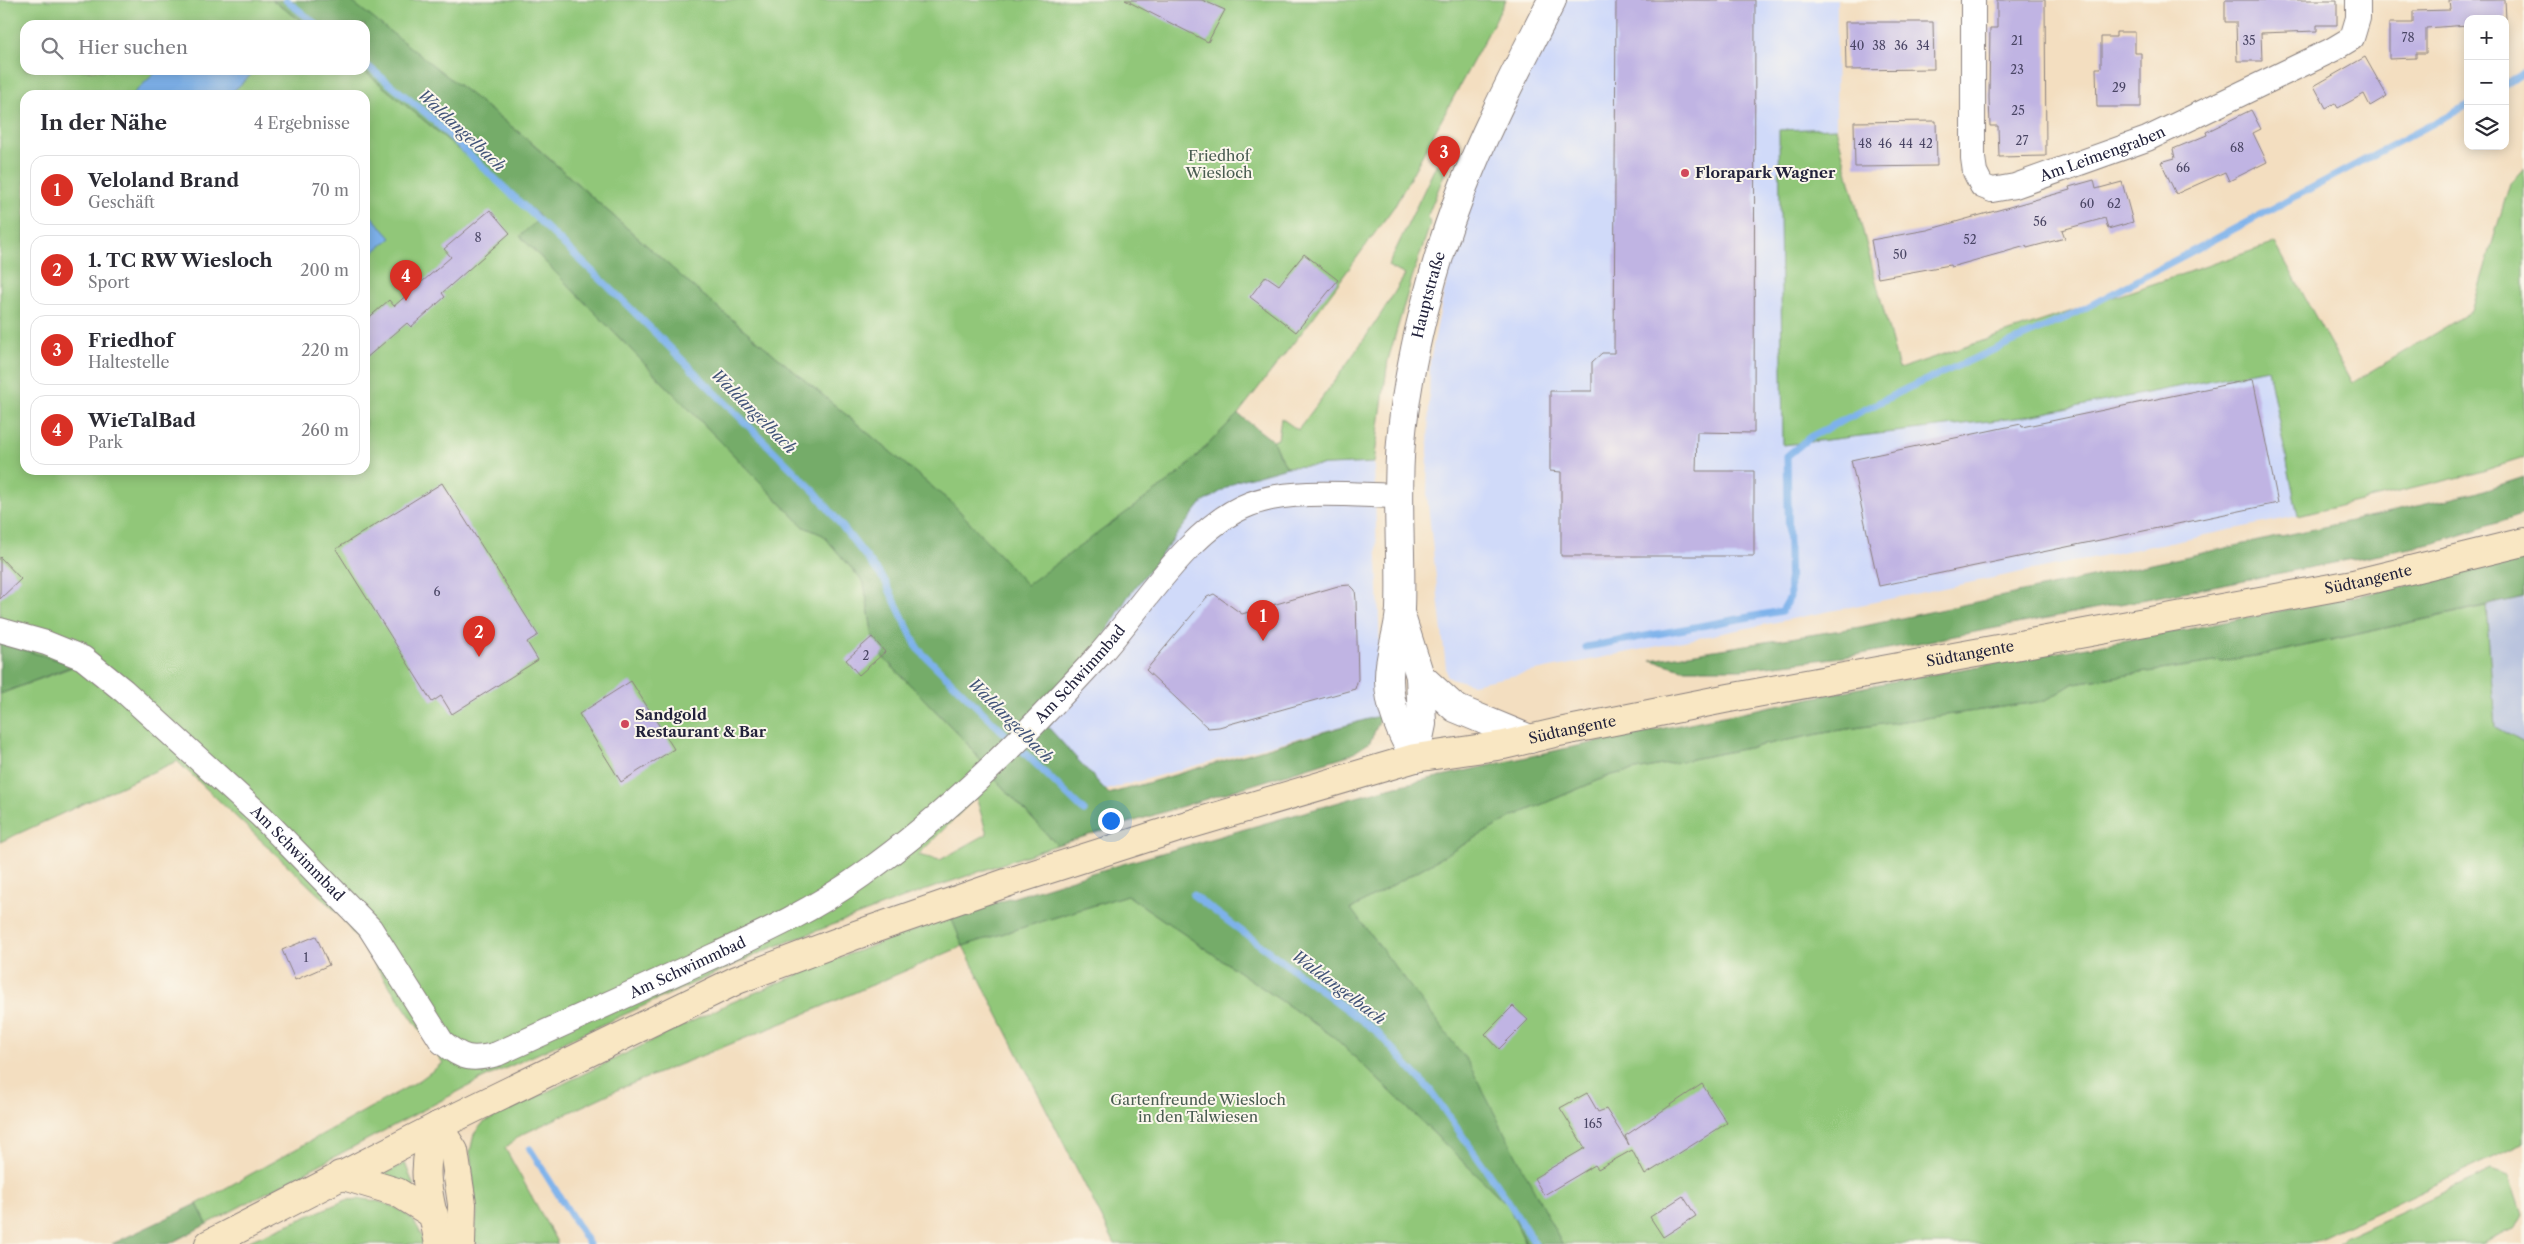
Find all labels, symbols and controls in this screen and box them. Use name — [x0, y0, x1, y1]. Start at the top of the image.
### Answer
map controls — [2464, 15, 2509, 150]
button: + — [2464, 15, 2509, 60]
search box — [20, 20, 370, 75]
house number: 78 — [2401, 30, 2415, 45]
house number: 21 — [2011, 33, 2023, 48]
house number: 35 — [2242, 33, 2256, 48]
icon: search — [38, 34, 66, 62]
text: Hier suchen — [78, 36, 188, 59]
house number: 40 — [1850, 38, 1864, 53]
house number: 38 — [1872, 38, 1886, 53]
house number: 36 — [1894, 38, 1908, 53]
house number: 34 — [1916, 38, 1930, 53]
button: − — [2464, 60, 2509, 105]
house number: 23 — [2010, 62, 2024, 77]
house number: 29 — [2112, 80, 2126, 95]
water label: Waldangelbach — [414, 84, 510, 176]
house number: 25 — [2011, 103, 2025, 118]
button: layers — [2464, 105, 2509, 150]
text: In der Nähe — [40, 110, 167, 135]
text: 4 Ergebnisse — [254, 113, 350, 133]
street label: Am Leimengraben — [2036, 121, 2169, 186]
house number: 27 — [2016, 133, 2028, 148]
pin: 3 — [1428, 136, 1460, 177]
house number: 48 — [1858, 136, 1872, 151]
house number: 46 — [1878, 136, 1892, 151]
house number: 44 — [1899, 136, 1913, 151]
house number: 42 — [1919, 136, 1933, 151]
house number: 68 — [2230, 140, 2244, 155]
park label: Friedhof Wiesloch — [1185, 146, 1253, 182]
house number: 66 — [2176, 160, 2190, 175]
place label: Florapark Wagner — [1695, 163, 1836, 182]
marker: Florapark Wagner — [1679, 167, 1691, 179]
text: Veloland Brand — [88, 169, 239, 192]
text: 1 — [53, 180, 61, 200]
text: 70 m — [312, 180, 349, 200]
text: Geschäft — [88, 192, 155, 212]
house number: 60 — [2080, 196, 2094, 211]
house number: 62 — [2107, 196, 2121, 211]
house number: 56 — [2033, 214, 2047, 229]
house number: 8 — [474, 230, 482, 245]
house number: 52 — [1963, 232, 1977, 247]
house number: 50 — [1893, 247, 1907, 262]
text: 1. TC RW Wiesloch — [88, 249, 273, 272]
street label: Hauptstraße — [1408, 249, 1449, 340]
text: 2 — [52, 260, 62, 280]
text: 200 m — [300, 260, 349, 280]
pin: 4 — [390, 260, 422, 301]
text: Sport — [88, 272, 130, 292]
text: Friedhof — [88, 329, 174, 352]
text: 3 — [52, 340, 62, 360]
text: 220 m — [301, 340, 349, 360]
text: Haltestelle — [88, 352, 169, 372]
water label: Waldangelbach — [707, 364, 801, 458]
text: WieTalBad — [88, 409, 196, 432]
text: 4 — [52, 420, 62, 440]
text: 260 m — [301, 420, 349, 440]
text: Park — [88, 432, 123, 452]
street label: Südtangente — [2323, 560, 2414, 598]
house number: 6 — [433, 584, 441, 599]
pin: 1 — [1247, 600, 1279, 641]
pin: 2 — [463, 616, 495, 657]
street label: Am Schwimmbad — [1030, 621, 1129, 728]
street label: Südtangente — [1924, 636, 2016, 671]
house number: 2 — [863, 648, 870, 663]
water label: Waldangelbach — [964, 673, 1058, 767]
place label: Sandgold Restaurant & Bar — [635, 705, 767, 741]
street label: Südtangente — [1526, 711, 1618, 748]
marker: Sandgold Restaurant & Bar — [619, 718, 631, 730]
street label: Am Schwimmbad — [246, 801, 349, 905]
your location — [1098, 808, 1124, 834]
street label: Am Schwimmbad — [625, 932, 749, 1003]
water label: Waldangelbach — [1288, 945, 1390, 1029]
house number: 1 — [303, 950, 309, 965]
park label: Gartenfreunde Wiesloch in den Talwiesen — [1110, 1090, 1286, 1126]
house number: 165 — [1584, 1116, 1602, 1131]

